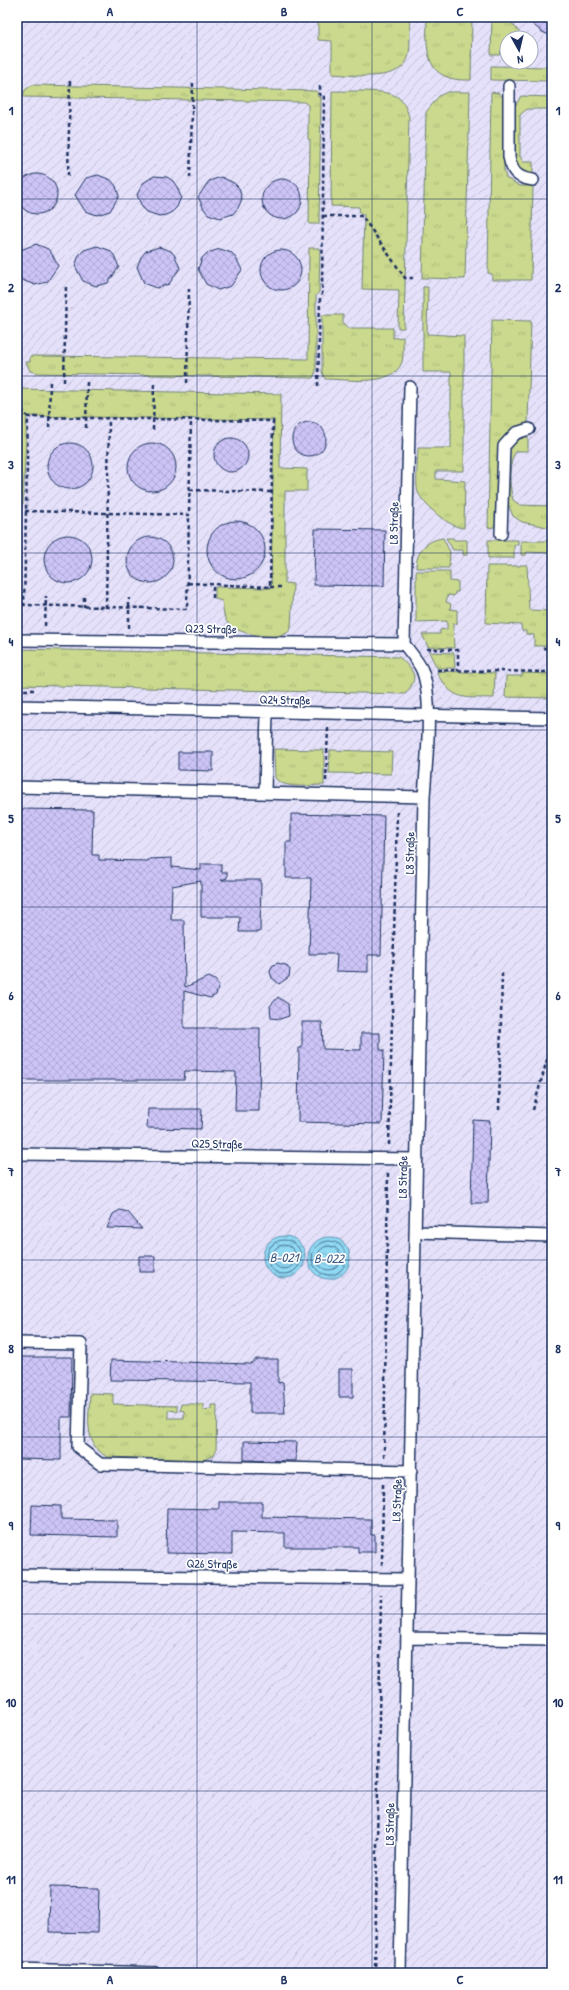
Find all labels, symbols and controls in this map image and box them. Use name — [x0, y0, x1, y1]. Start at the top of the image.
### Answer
text: A — [107, 2, 114, 20]
text: B — [281, 2, 288, 20]
text: C — [456, 2, 464, 20]
north arrow — [499, 30, 539, 70]
text: N — [516, 53, 524, 67]
text: 1 — [9, 101, 14, 119]
text: 1 — [556, 101, 561, 119]
text: 2 — [8, 278, 15, 296]
text: 2 — [555, 278, 562, 296]
text: 3 — [8, 455, 14, 473]
text: 3 — [555, 455, 561, 473]
street label: L8 Straße — [385, 501, 402, 544]
street label: Q23 Straße — [185, 620, 237, 637]
text: 4 — [9, 632, 14, 650]
text: 4 — [556, 632, 561, 650]
street label: Q24 Straße — [259, 691, 311, 708]
text: 5 — [8, 809, 14, 827]
text: 5 — [555, 809, 561, 827]
street label: L8 Straße — [401, 831, 418, 874]
text: 6 — [8, 986, 14, 1004]
text: 6 — [555, 986, 561, 1004]
street label: Q25 Straße — [191, 1135, 243, 1152]
street label: L8 Straße — [394, 1155, 411, 1198]
text: 7 — [7, 1162, 15, 1180]
text: 7 — [554, 1162, 562, 1180]
water label: B-021 — [270, 1248, 301, 1266]
water label: B-022 — [314, 1249, 346, 1267]
text: 8 — [8, 1339, 14, 1357]
text: 8 — [555, 1339, 561, 1357]
street label: L8 Straße — [387, 1478, 406, 1522]
text: 9 — [9, 1516, 14, 1534]
text: 9 — [556, 1516, 561, 1534]
street label: Q26 Straße — [186, 1555, 238, 1572]
text: 10 — [6, 1693, 16, 1711]
text: 10 — [553, 1693, 563, 1711]
street label: L8 Straße — [381, 1802, 398, 1845]
text: 11 — [6, 1870, 16, 1888]
text: 11 — [553, 1870, 563, 1888]
text: A — [107, 1970, 114, 1988]
text: B — [281, 1970, 288, 1988]
text: C — [456, 1970, 464, 1988]

